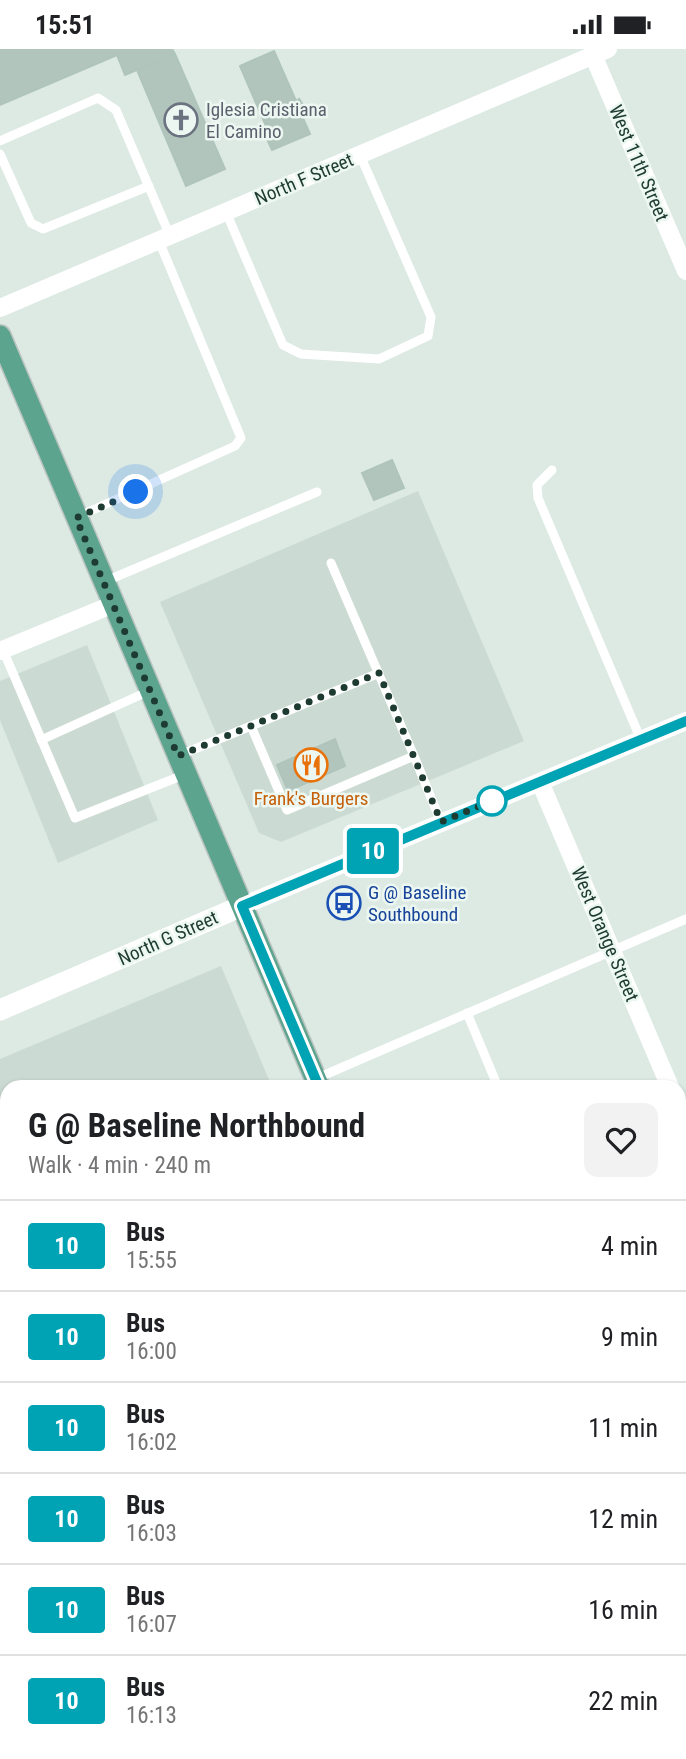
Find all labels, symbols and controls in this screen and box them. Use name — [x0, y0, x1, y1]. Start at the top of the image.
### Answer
text: 15:51 — [35, 10, 95, 40]
place label: Iglesia Cristiana El Camino — [206, 98, 327, 143]
church icon: Iglesia Cristiana El Camino — [162, 101, 200, 139]
street label: West 11th Street — [604, 101, 674, 225]
street label: North F Street — [251, 148, 357, 210]
your location — [118, 474, 153, 509]
restaurant icon: Frank's Burgers — [292, 746, 330, 784]
unlabelled marker — [477, 786, 507, 816]
place label: Frank's Burgers — [254, 787, 368, 810]
line badge: 10 — [342, 828, 404, 874]
text: 10 — [361, 837, 385, 865]
street label: West Orange Street — [566, 863, 644, 1005]
place label: G @ Baseline Southbound — [368, 881, 467, 926]
bus stop icon: G @ Baseline Southbound — [325, 884, 363, 922]
street label: North G Street — [115, 906, 221, 970]
button: heart — [584, 1103, 658, 1177]
text: G @ Baseline Northbound — [28, 1106, 365, 1145]
text: Walk · 4 min · 240 m — [28, 1152, 211, 1179]
text: Bus — [126, 1217, 165, 1247]
text: 4 min — [601, 1231, 658, 1261]
text: 10 — [54, 1232, 79, 1260]
text: 15:55 — [126, 1247, 177, 1274]
text: Bus — [126, 1308, 165, 1338]
text: 9 min — [601, 1322, 658, 1352]
text: 10 — [54, 1323, 79, 1351]
text: 16:00 — [126, 1338, 177, 1365]
text: Bus — [126, 1399, 165, 1429]
text: 11 min — [588, 1413, 658, 1443]
text: 10 — [54, 1414, 79, 1442]
text: 16:02 — [126, 1429, 177, 1456]
text: Bus — [126, 1490, 165, 1520]
text: 12 min — [588, 1504, 658, 1534]
text: 10 — [54, 1505, 79, 1533]
text: 16:03 — [126, 1520, 177, 1547]
text: Bus — [126, 1581, 165, 1611]
text: 16 min — [588, 1595, 658, 1625]
text: 10 — [54, 1596, 79, 1624]
text: 16:07 — [126, 1611, 177, 1638]
text: Bus — [126, 1672, 165, 1702]
text: 22 min — [588, 1686, 658, 1716]
text: 10 — [54, 1687, 79, 1715]
text: 16:13 — [126, 1702, 177, 1729]

